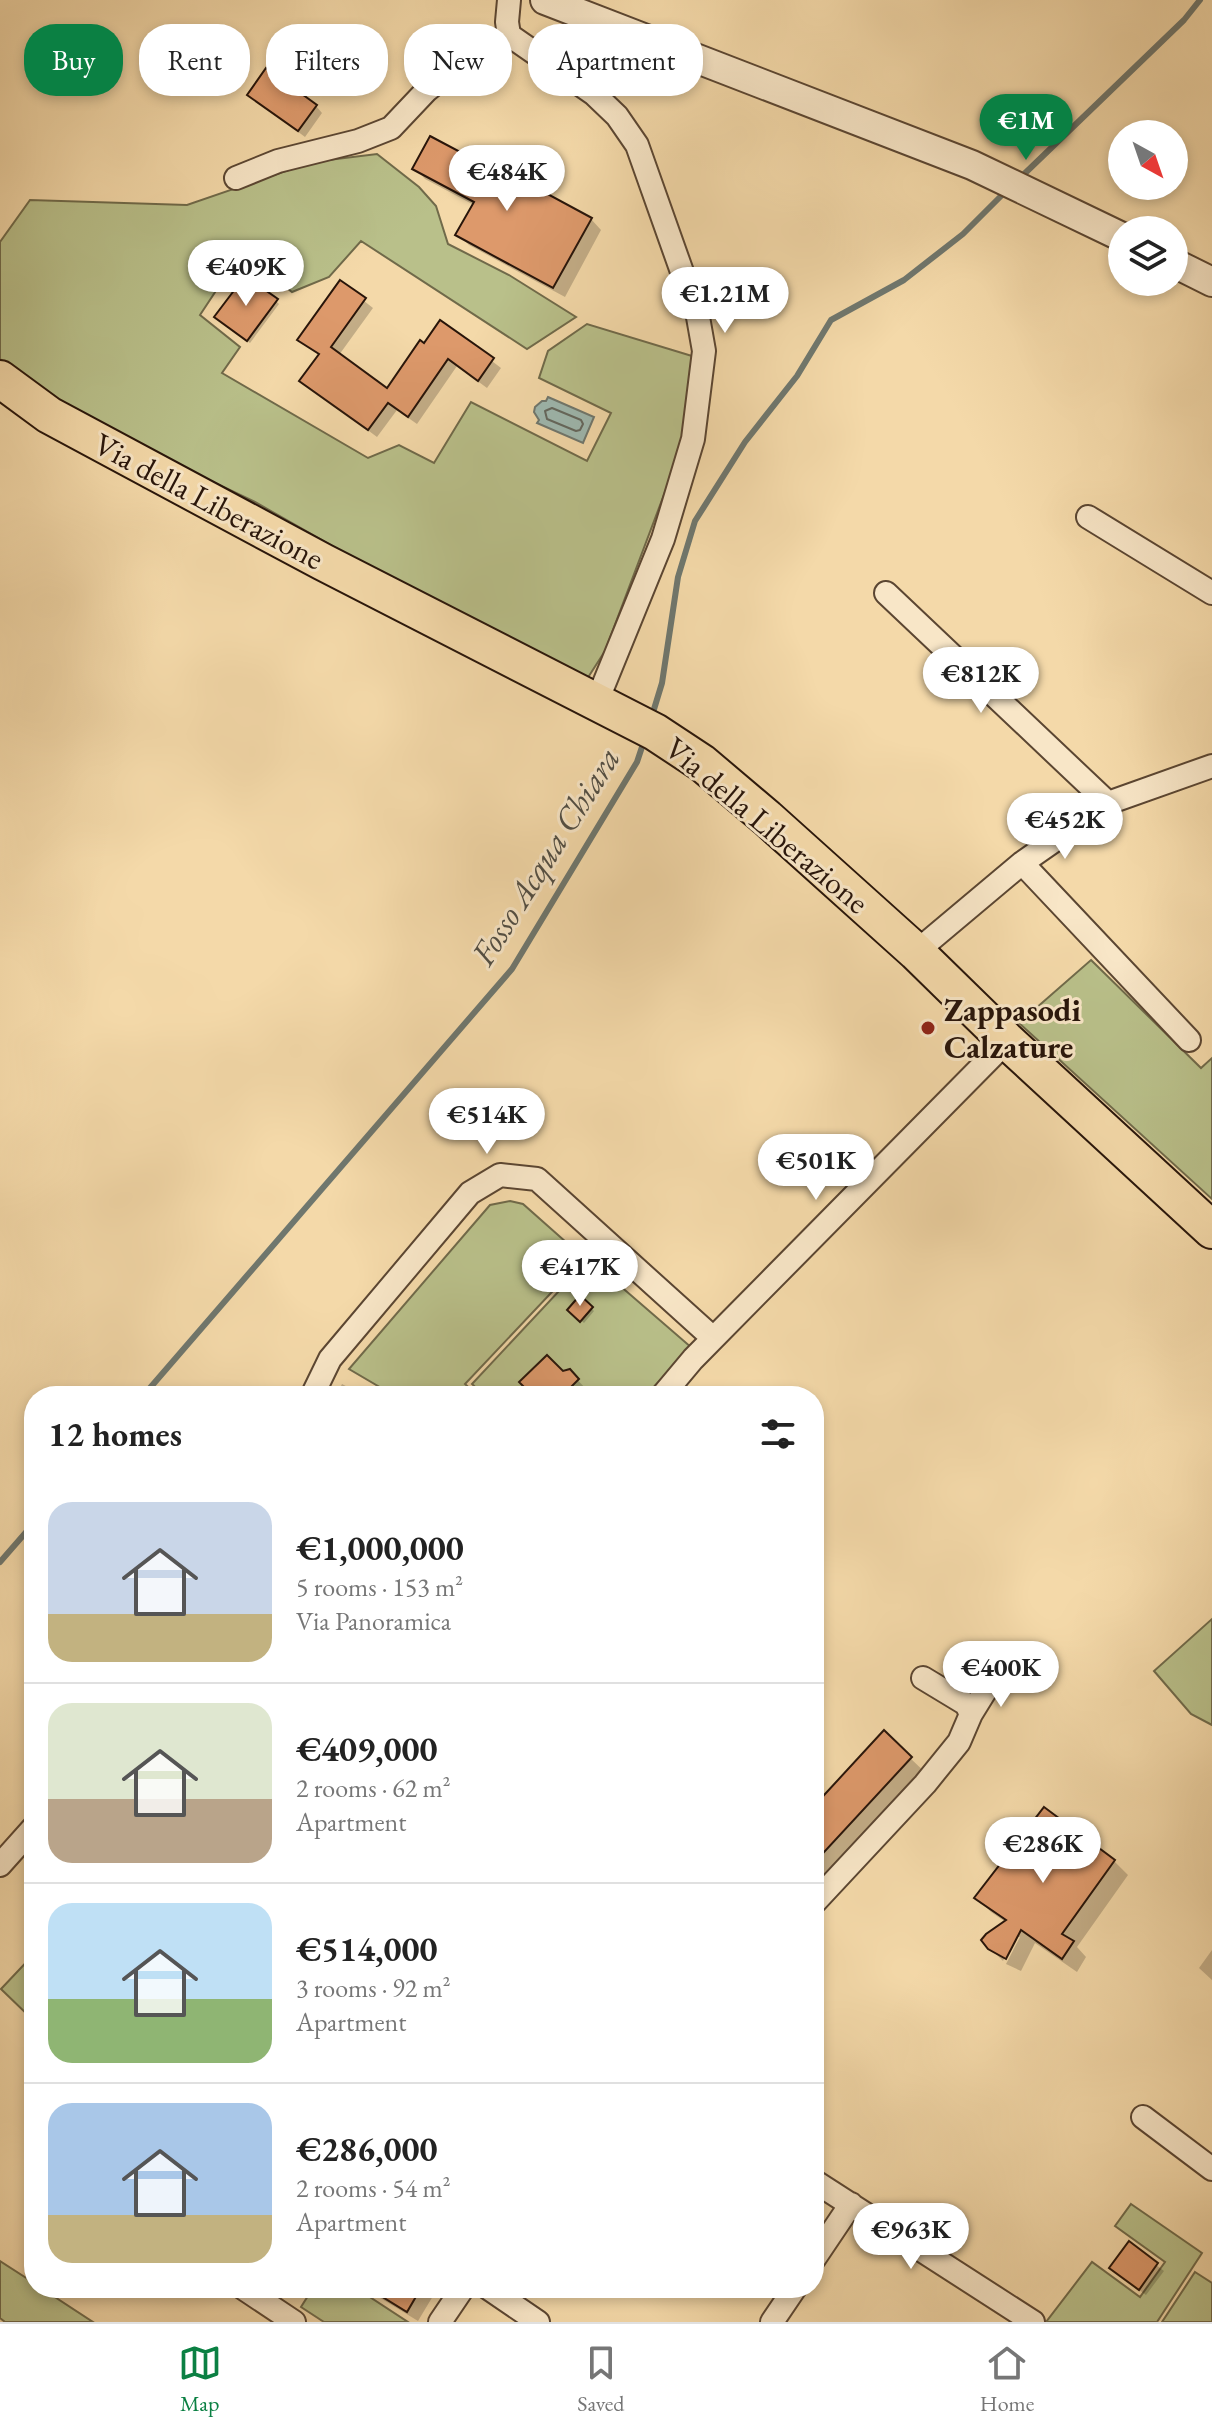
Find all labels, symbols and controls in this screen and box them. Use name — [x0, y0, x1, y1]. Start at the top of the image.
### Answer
chip: Buy — [24, 24, 123, 96]
chip: Rent — [139, 24, 250, 96]
chip: Filters — [266, 24, 388, 96]
chip: New — [404, 24, 512, 96]
chip: Apartment — [528, 24, 703, 96]
pin: €1M — [987, 94, 1065, 162]
text: €1M — [998, 103, 1054, 137]
north arrow — [1108, 120, 1188, 200]
map controls — [1108, 120, 1188, 296]
pin: €484K — [451, 145, 563, 213]
text: €484K — [467, 154, 547, 188]
button: layers — [1108, 216, 1188, 296]
pin: €409K — [190, 240, 302, 308]
text: €409K — [206, 249, 286, 283]
pin: €1.21M — [660, 267, 790, 335]
text: €1.21M — [680, 276, 770, 310]
street label: Via della Liberazione — [87, 423, 331, 579]
pin: €812K — [925, 647, 1037, 715]
text: €812K — [941, 656, 1021, 690]
street label: Via della Liberazione — [656, 727, 878, 923]
water label: Fosso Acqua Chiara — [460, 739, 630, 974]
pin: €452K — [1009, 793, 1121, 861]
text: €452K — [1025, 802, 1105, 836]
place label: Zappasodi Calzature — [944, 989, 1082, 1068]
marker: Zappasodi Calzature — [919, 1019, 937, 1037]
pin: €514K — [431, 1088, 543, 1156]
text: €514K — [447, 1097, 527, 1131]
pin: €501K — [760, 1134, 872, 1202]
text: €501K — [776, 1143, 856, 1177]
pin: €417K — [524, 1240, 636, 1308]
text: €417K — [540, 1249, 620, 1283]
text: 12 homes — [48, 1412, 182, 1456]
icon: filters — [756, 1412, 800, 1456]
text: €1,000,000 — [296, 1526, 464, 1570]
icon: home — [112, 1534, 208, 1630]
text: 5 rooms · 153 m² — [296, 1570, 463, 1604]
text: Via Panoramica — [296, 1604, 451, 1638]
pin: €400K — [945, 1641, 1057, 1709]
text: €400K — [961, 1650, 1041, 1684]
text: €409,000 — [296, 1727, 437, 1771]
icon: home — [112, 1735, 208, 1831]
text: 2 rooms · 62 m² — [296, 1771, 451, 1805]
text: Apartment — [296, 1805, 406, 1839]
pin: €286K — [987, 1817, 1099, 1885]
text: €286K — [1003, 1826, 1083, 1860]
text: €514,000 — [296, 1927, 437, 1971]
icon: home — [112, 1935, 208, 2031]
text: 3 rooms · 92 m² — [296, 1971, 451, 2005]
text: Apartment — [296, 2005, 406, 2039]
text: €286,000 — [296, 2127, 437, 2171]
icon: home — [112, 2135, 208, 2231]
text: 2 rooms · 54 m² — [296, 2171, 451, 2205]
pin: €963K — [855, 2203, 967, 2271]
text: Apartment — [296, 2205, 406, 2239]
text: €963K — [871, 2212, 951, 2246]
tab: Map — [178, 2341, 222, 2418]
tab: Saved — [577, 2341, 624, 2418]
tab: Home — [980, 2341, 1034, 2418]

